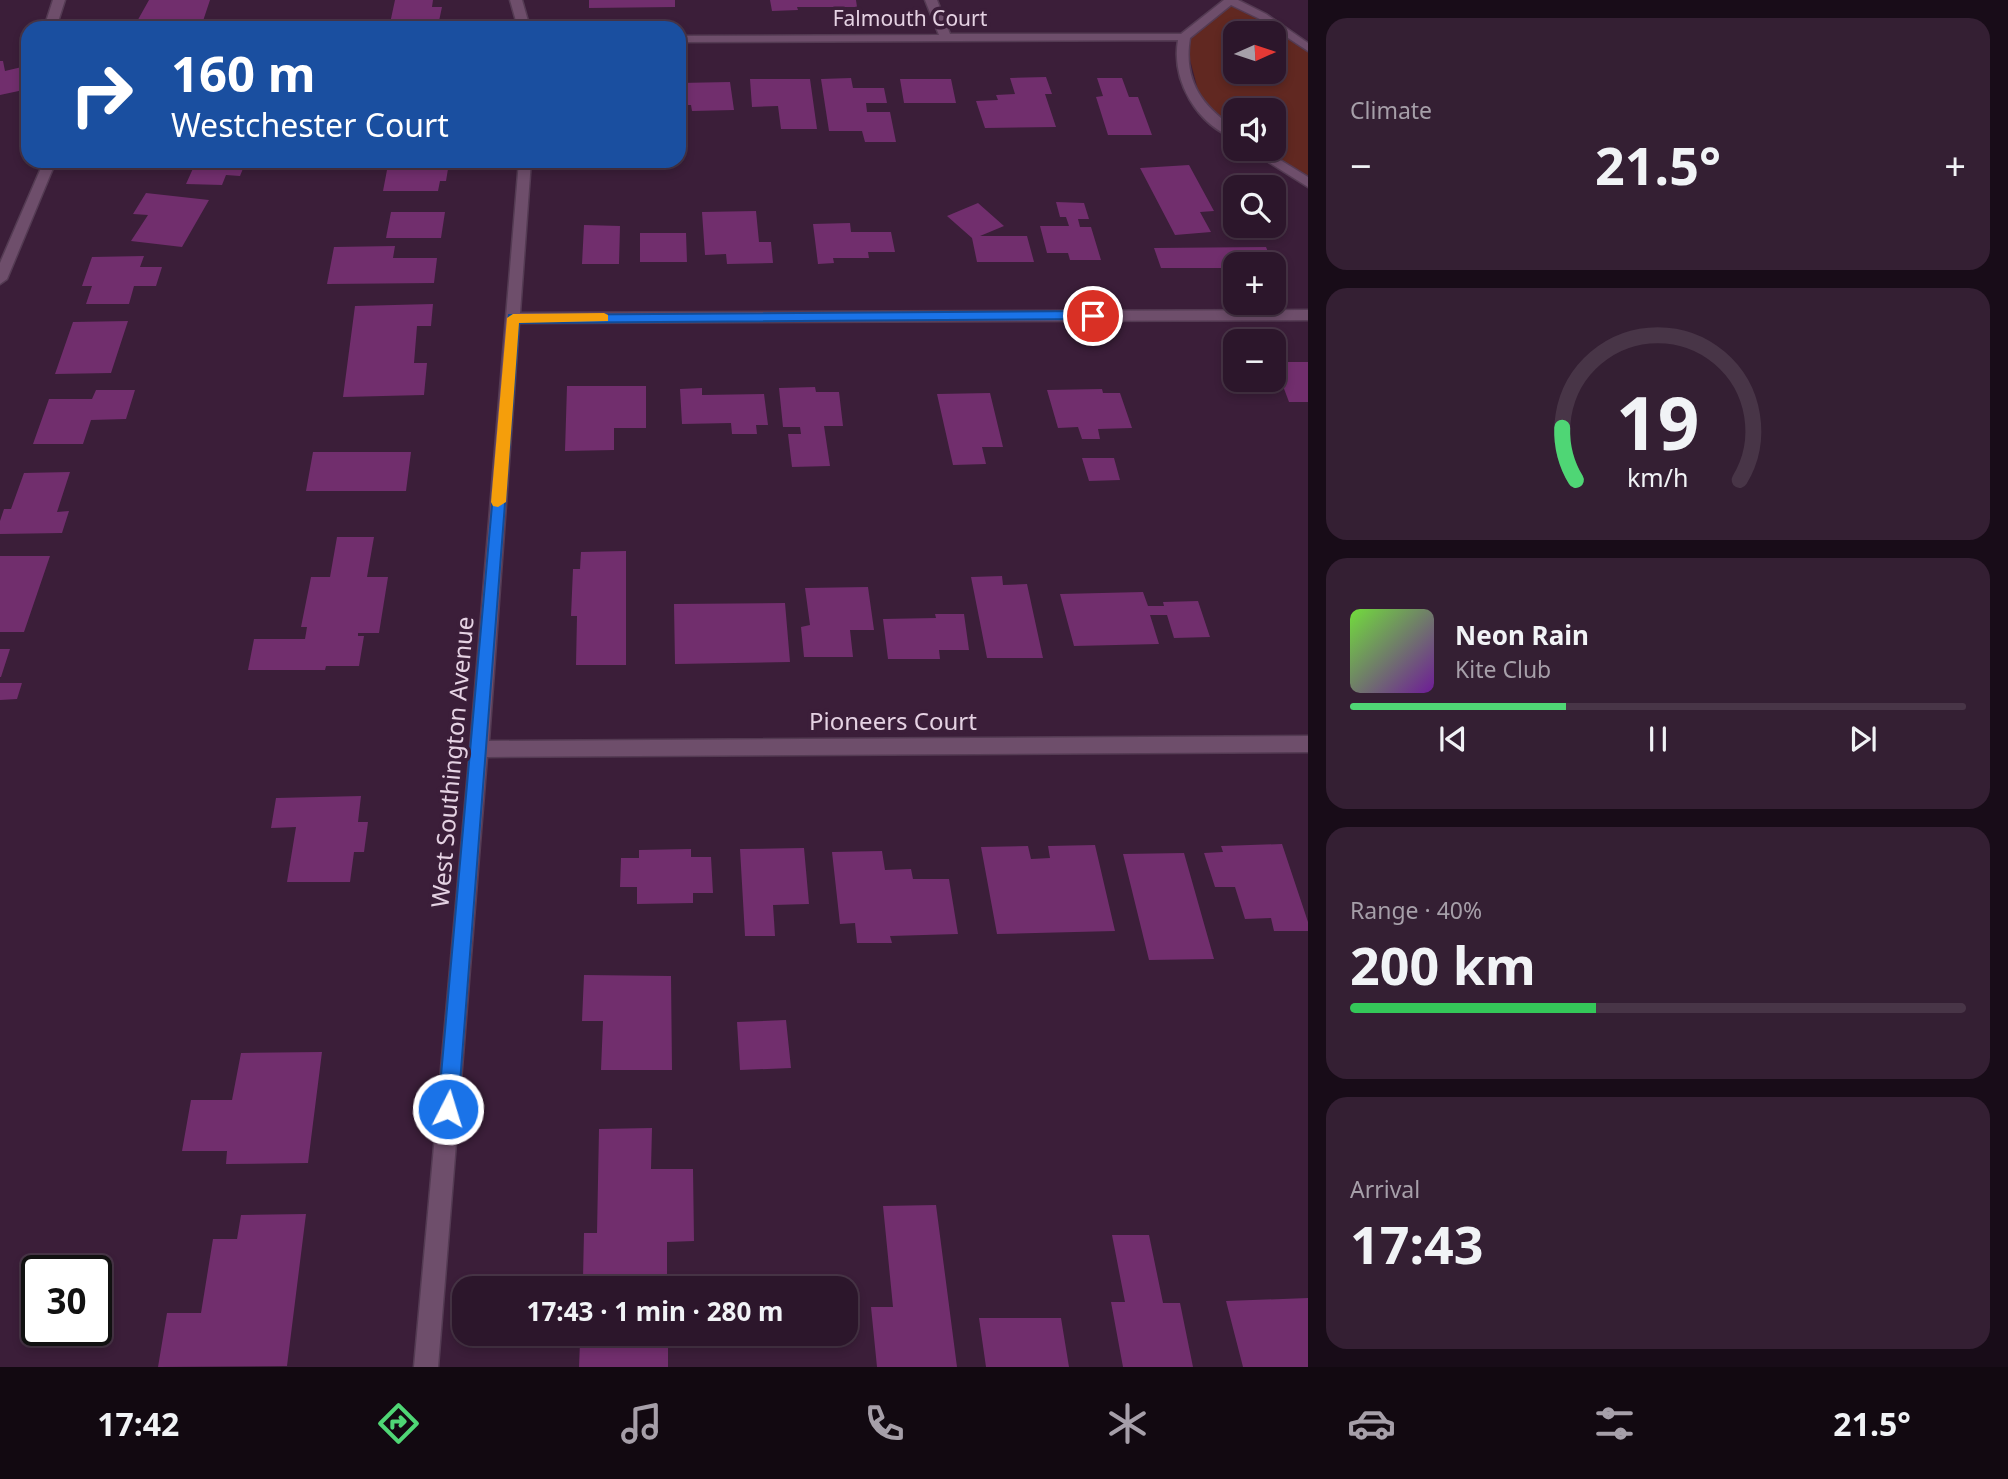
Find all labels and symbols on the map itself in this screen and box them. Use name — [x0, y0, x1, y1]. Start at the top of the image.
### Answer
street label: Falmouth Court — [833, 4, 988, 32]
north arrow — [1223, 21, 1286, 84]
pin — [1063, 286, 1123, 346]
street label: West Southington Avenue — [422, 615, 481, 909]
street label: Pioneers Court — [809, 704, 977, 737]
position arrow — [411, 1072, 485, 1146]
speed limit sign: 30 — [21, 1255, 112, 1346]

